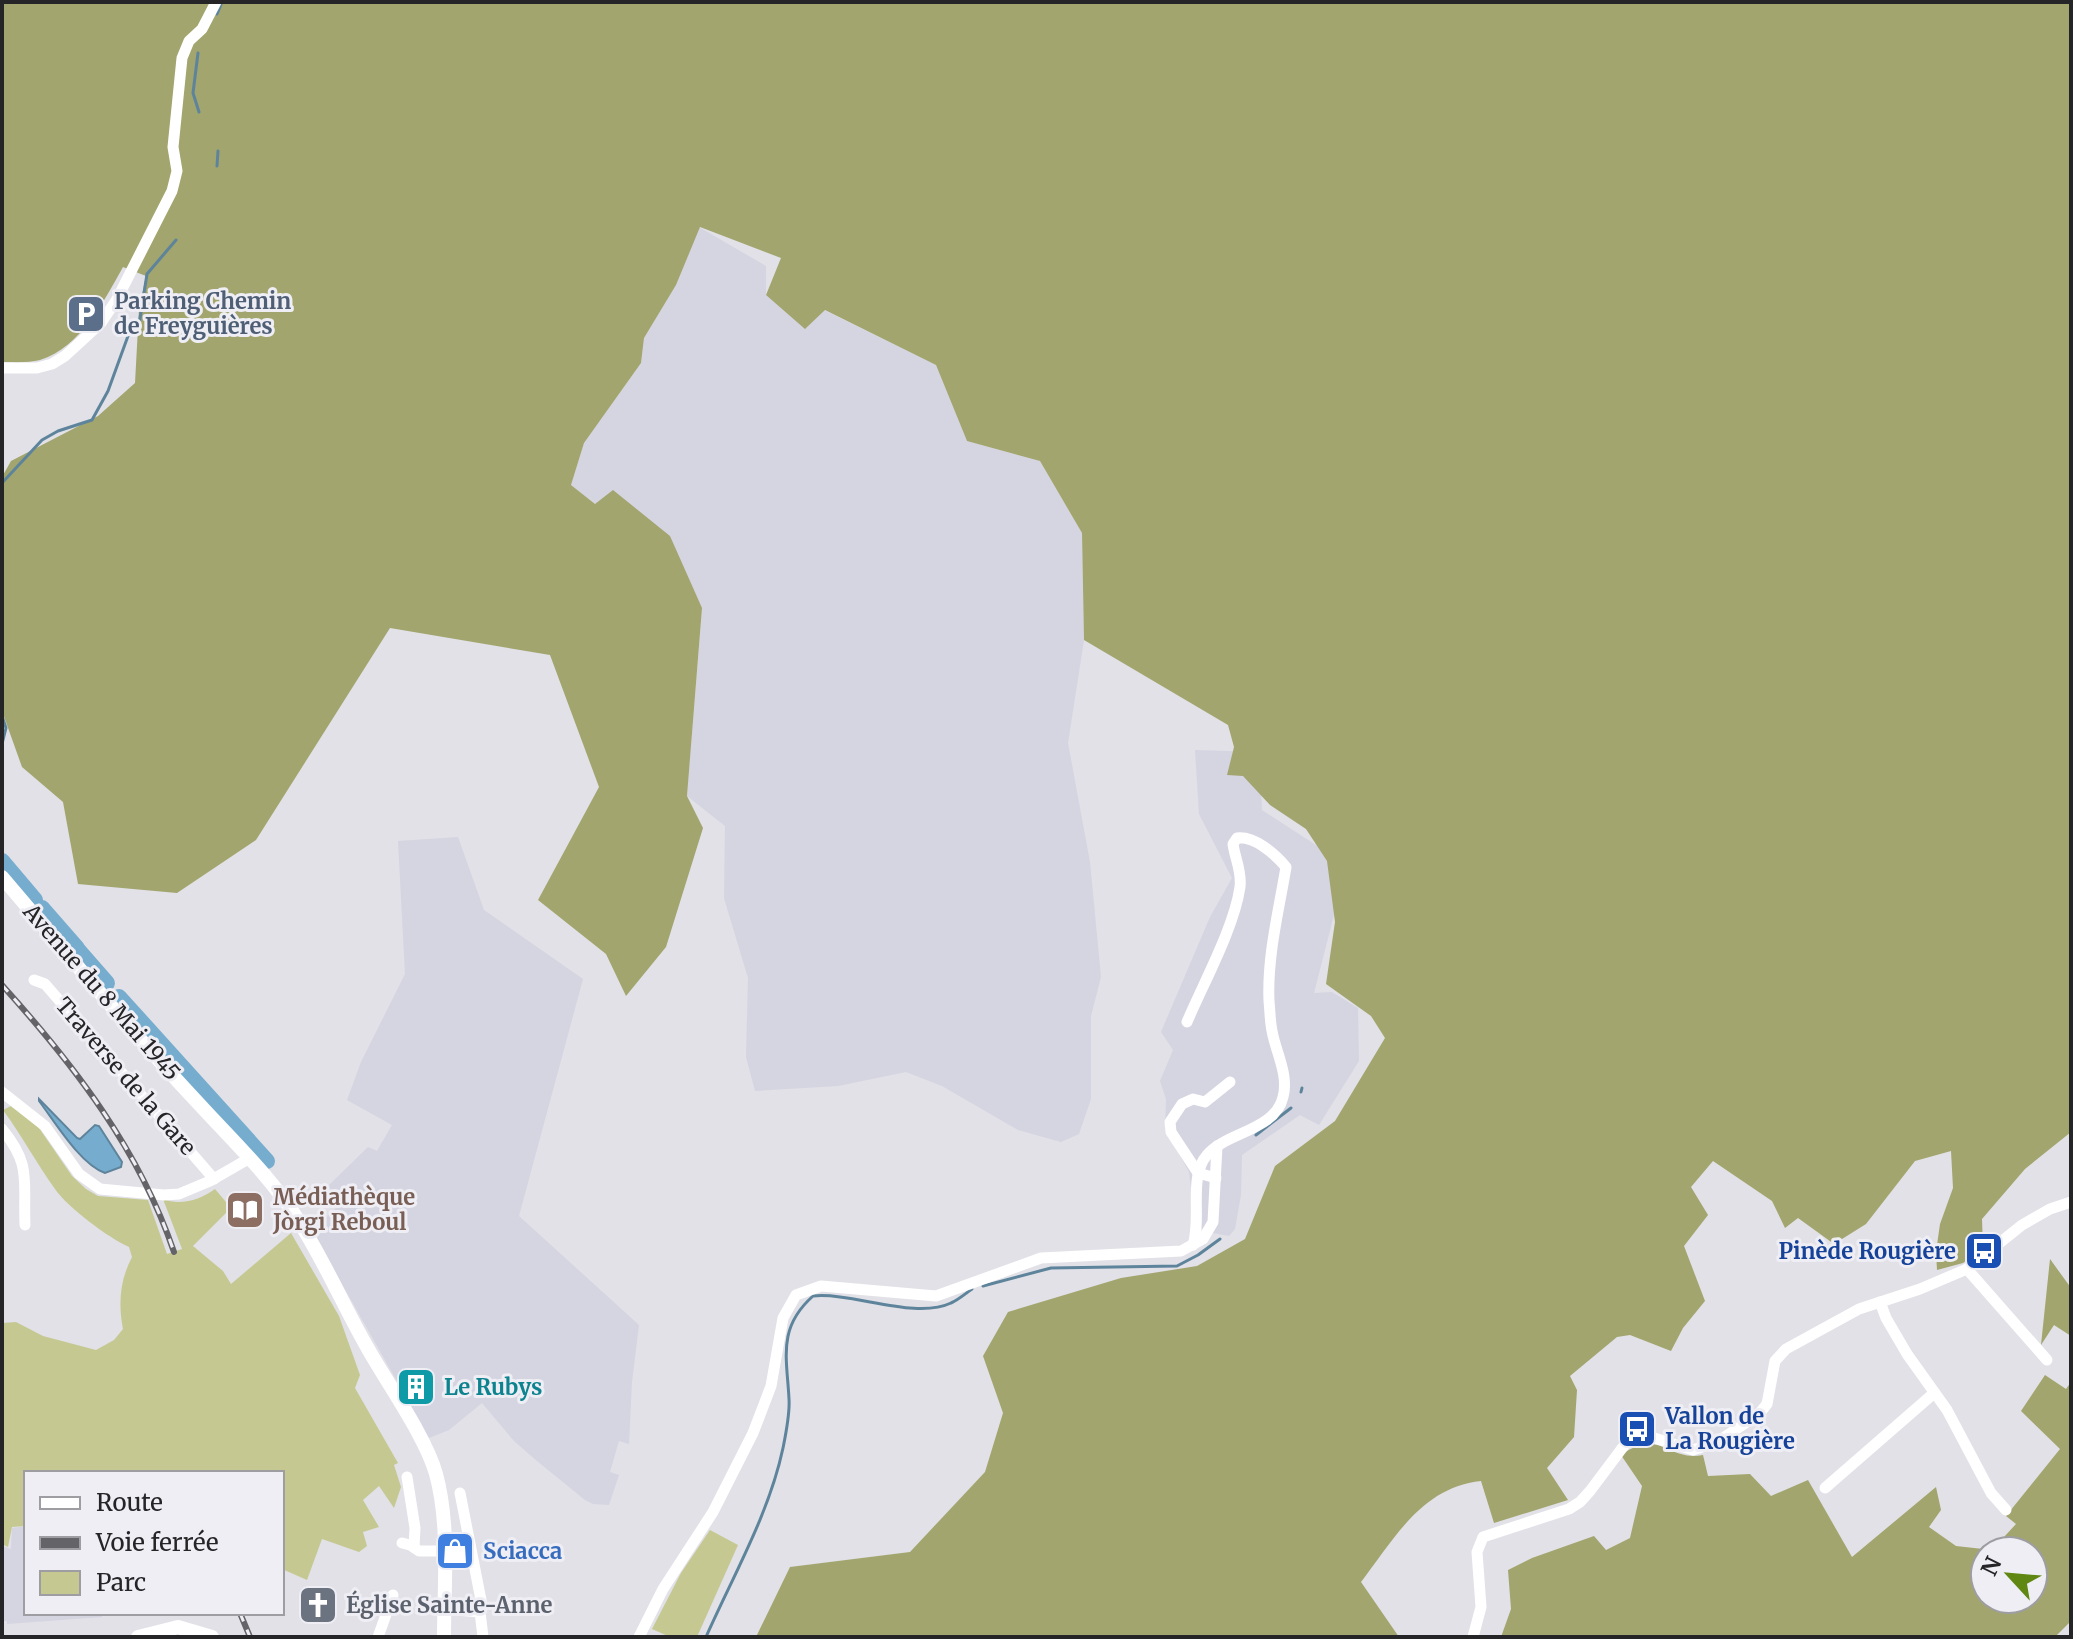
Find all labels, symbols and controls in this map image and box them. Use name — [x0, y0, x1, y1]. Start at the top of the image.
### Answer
place label: Parking Chemin de Freyguières — [114, 287, 291, 340]
parking icon: Parking Chemin de Freyguières — [65, 293, 107, 335]
street label: Avenue du 8 Mai 1945 — [17, 897, 186, 1086]
street label: Traverse de la Gare — [50, 991, 202, 1161]
place label: Médiathèque Jòrgi Reboul — [272, 1183, 415, 1236]
library icon: Médiathèque Jòrgi Reboul — [224, 1189, 266, 1231]
bus stop icon: Pinède Rougière — [1963, 1230, 2005, 1272]
place label: Pinède Rougière — [1779, 1237, 1956, 1265]
building icon: Le Rubys — [395, 1366, 437, 1408]
place label: Le Rubys — [444, 1373, 542, 1401]
place label: Vallon de La Rougière — [1664, 1402, 1795, 1455]
bus stop icon: Vallon de La Rougière — [1616, 1408, 1658, 1450]
legend — [24, 1471, 284, 1615]
text: Route — [96, 1487, 163, 1518]
text: Voie ferrée — [95, 1527, 218, 1558]
shop icon: Sciacca — [434, 1530, 476, 1572]
north arrow — [1969, 1535, 2049, 1615]
place label: Sciacca — [483, 1537, 562, 1565]
text: N — [1975, 1552, 2008, 1580]
text: Parc — [96, 1567, 146, 1598]
church icon: Église Sainte-Anne — [297, 1584, 339, 1626]
place label: Église Sainte-Anne — [346, 1590, 553, 1619]

